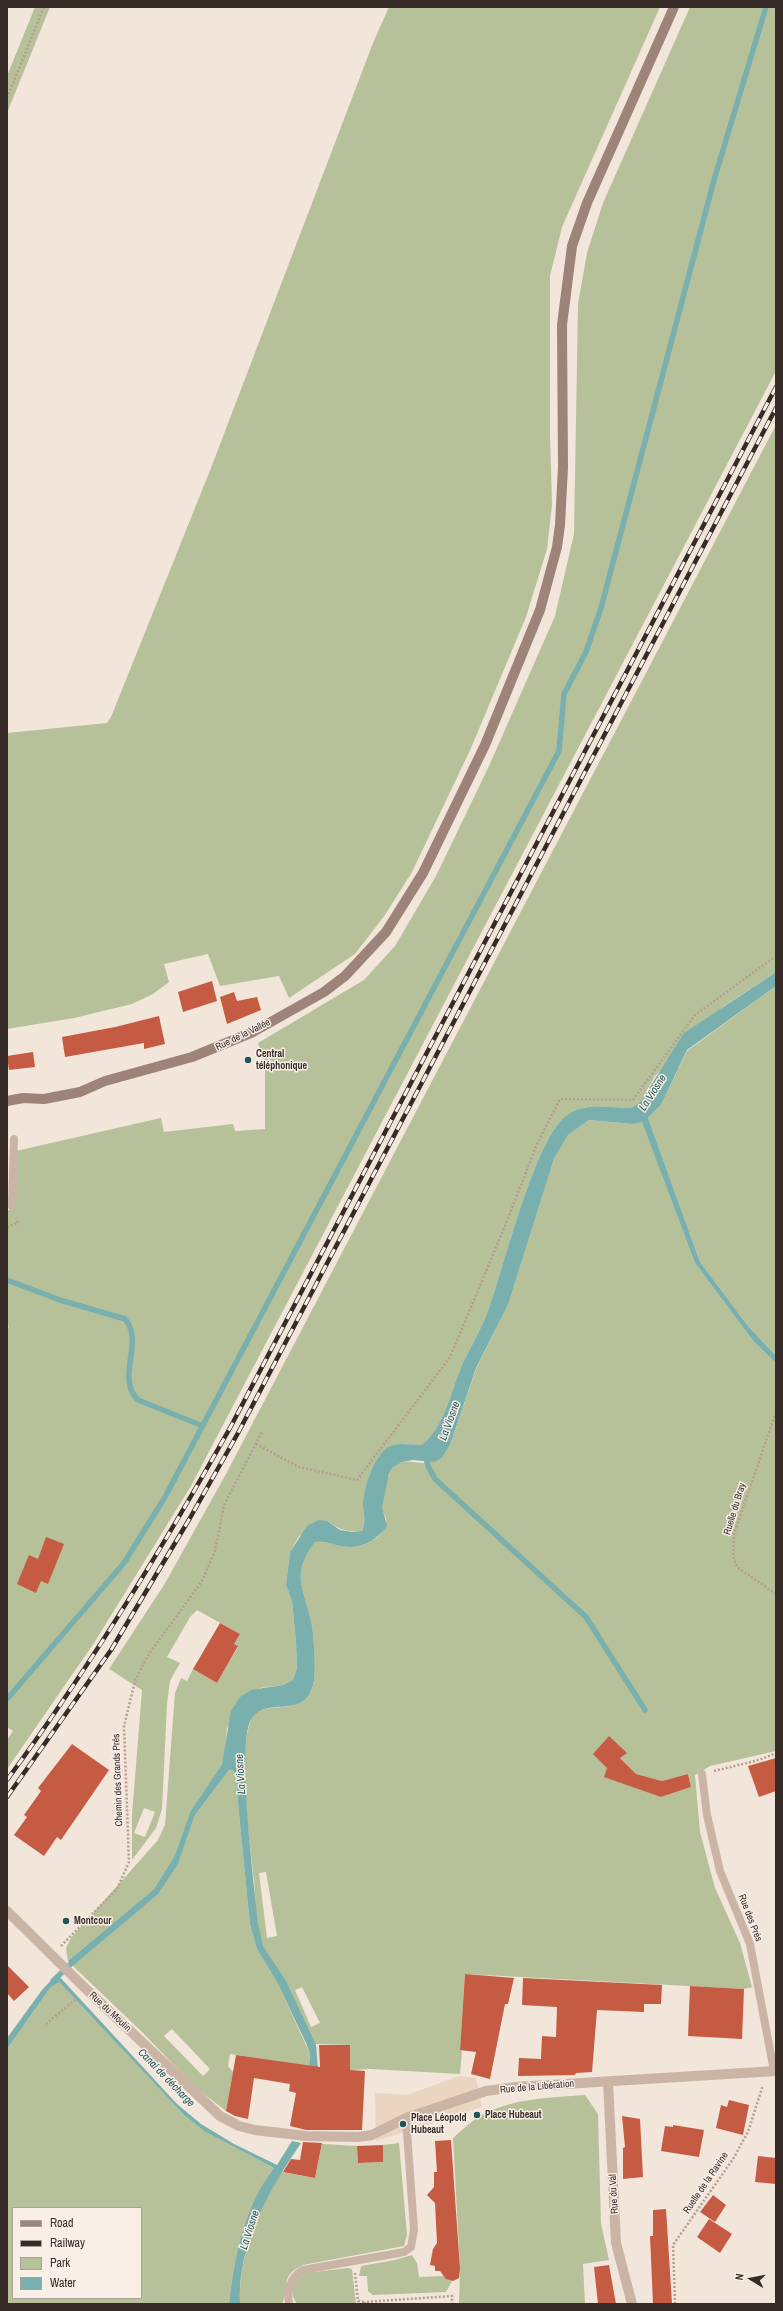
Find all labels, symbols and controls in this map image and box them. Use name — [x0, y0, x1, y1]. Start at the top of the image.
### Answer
street label: Rue de la Vallée — [214, 1017, 272, 1053]
place label: Central téléphonique — [256, 1048, 307, 1072]
marker: Central téléphonique — [243, 1055, 253, 1065]
water label: La Viosne — [636, 1072, 670, 1114]
water label: La Viosne — [437, 1400, 463, 1442]
street label: Ruelle du Bray — [721, 1482, 749, 1536]
street label: Chemin des Grands Prés — [110, 1734, 126, 1826]
water label: La Viosne — [233, 1753, 249, 1795]
street label: Rue des Prés — [735, 1893, 765, 1943]
place label: Montcour — [74, 1915, 111, 1927]
marker: Montcour — [61, 1916, 71, 1926]
street label: Rue du Moulin — [86, 1989, 134, 2035]
water label: Canal de décharge — [135, 2046, 197, 2110]
street label: Rue de la Libération — [499, 2078, 575, 2096]
place label: Place Hubeaut — [485, 2109, 542, 2121]
marker: Place Hubeaut — [472, 2110, 482, 2120]
place label: Place Léopold Hubeaut — [411, 2112, 467, 2136]
marker: Place Léopold Hubeaut — [398, 2119, 408, 2129]
street label: Ruelle de la Ravine — [681, 2150, 731, 2216]
street label: Rue du Val — [607, 2174, 621, 2214]
legend — [12, 2207, 142, 2299]
water label: La Viosne — [237, 2209, 263, 2251]
text: Road — [50, 2215, 74, 2231]
text: Railway — [50, 2235, 85, 2251]
text: Park — [50, 2255, 70, 2271]
north arrow — [731, 2259, 771, 2299]
text: N — [732, 2273, 747, 2281]
text: Water — [50, 2275, 76, 2291]

